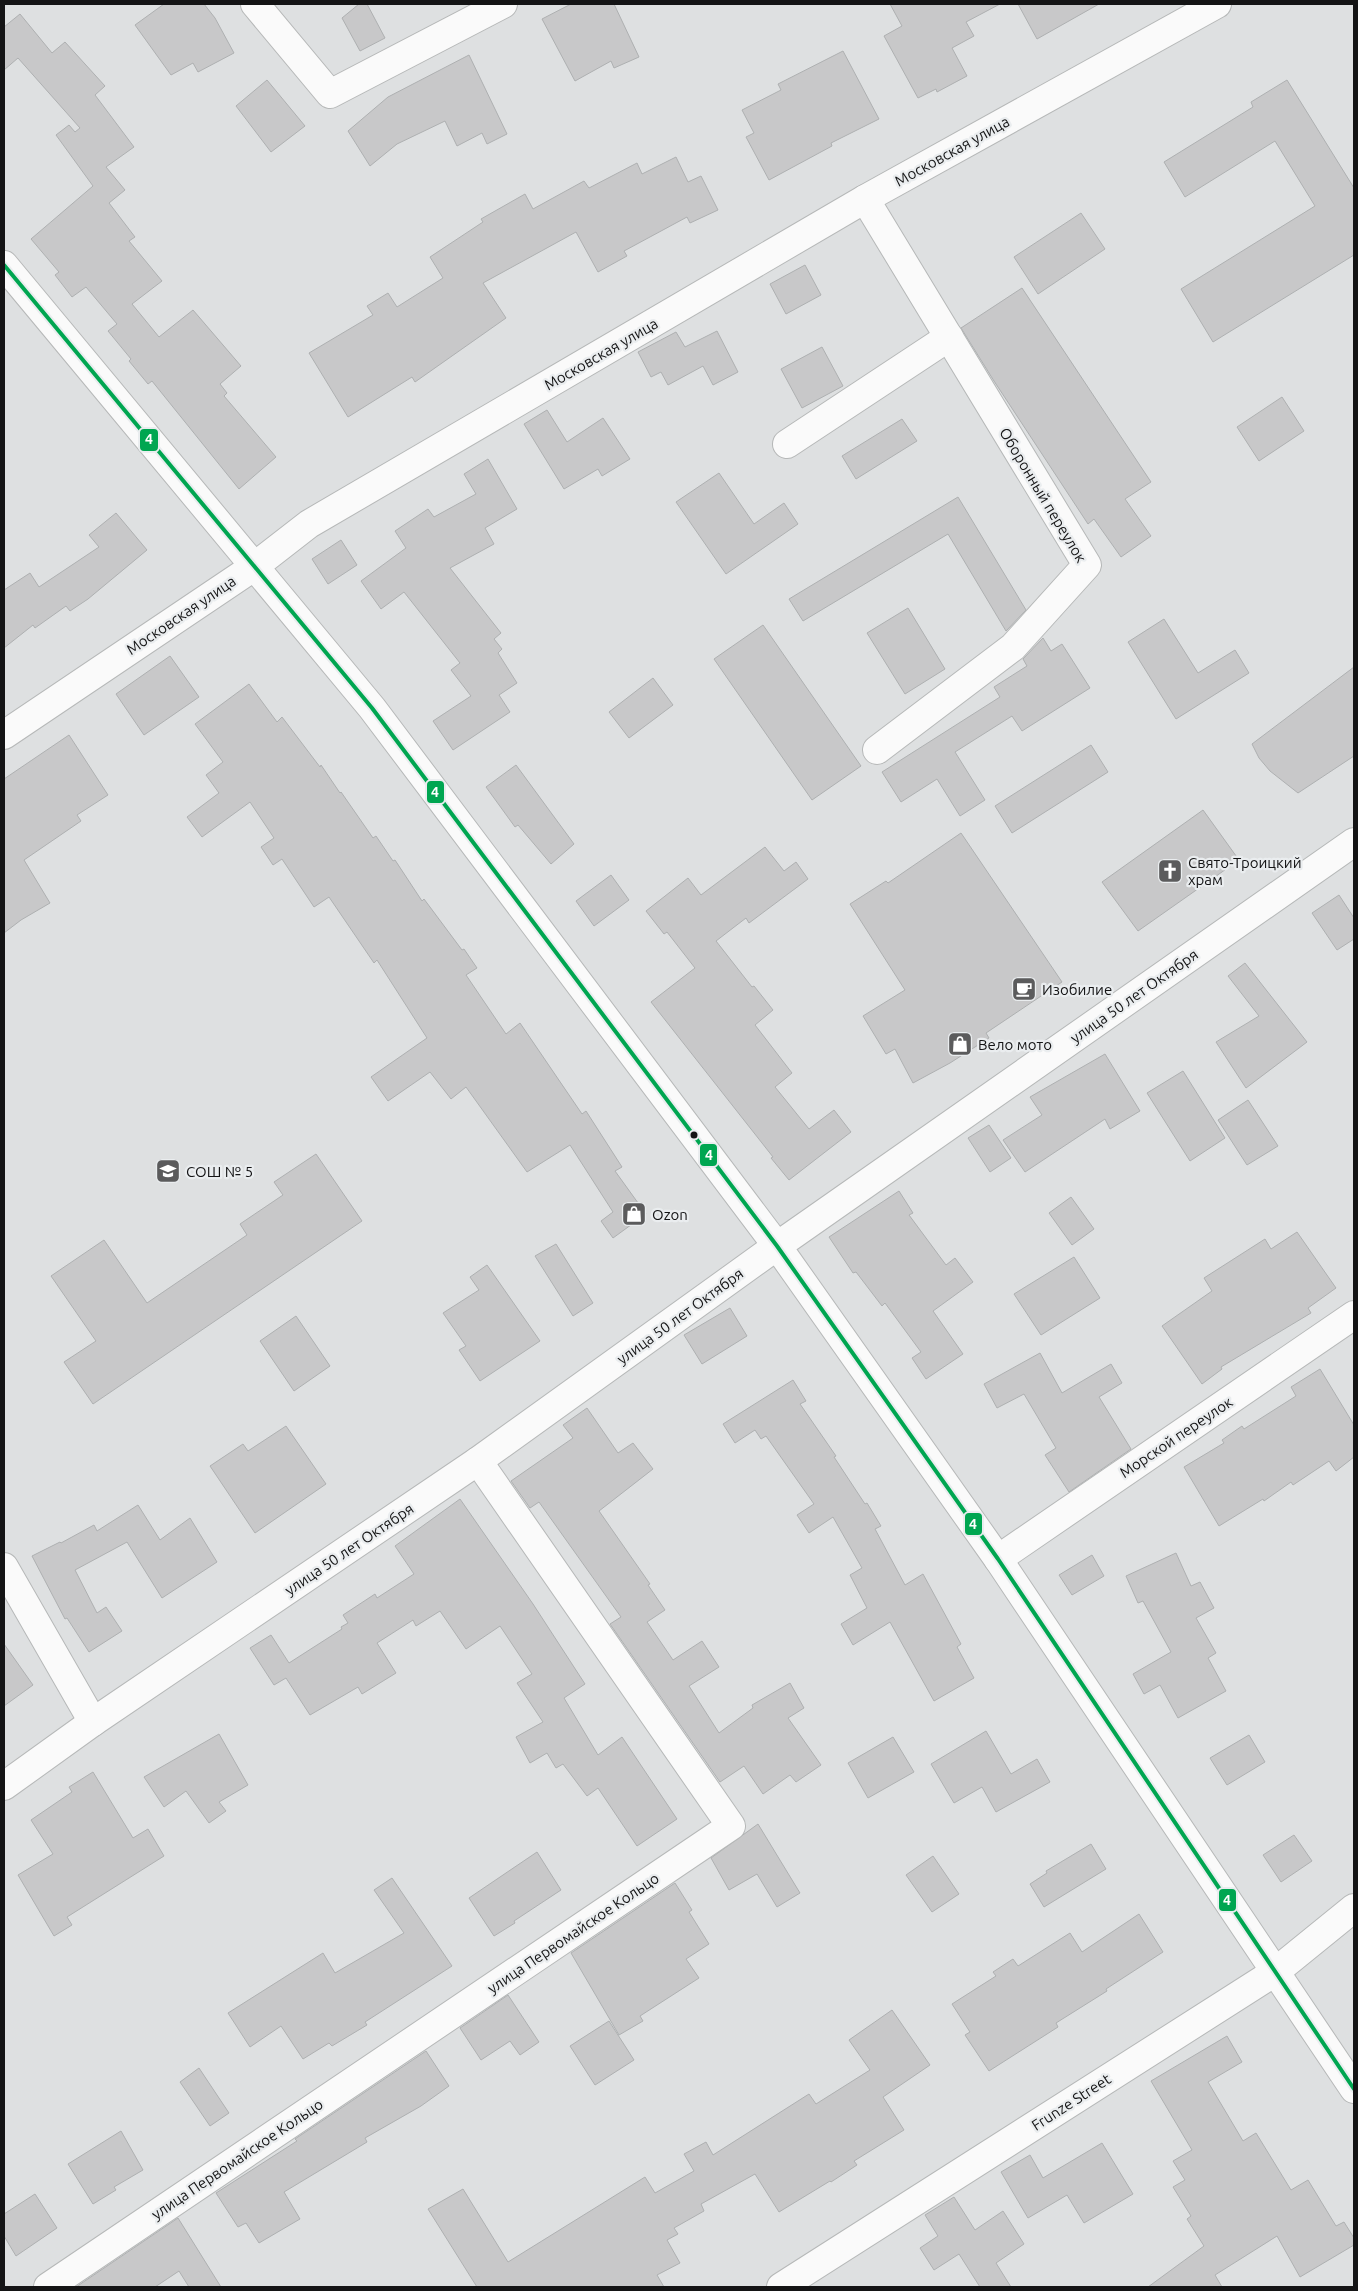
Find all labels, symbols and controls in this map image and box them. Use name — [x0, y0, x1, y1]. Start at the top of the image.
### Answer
street label: Московская улица — [892, 112, 1012, 190]
street label: Московская улица — [541, 315, 661, 393]
street label: Оборонный переулок — [996, 425, 1090, 566]
line badge: 4 — [139, 428, 159, 452]
text: 4 — [145, 431, 153, 447]
street label: Московская улица — [123, 572, 239, 658]
line badge: 4 — [426, 780, 445, 804]
text: 4 — [431, 784, 439, 800]
place label: Свято-Троицкий храм — [1188, 854, 1302, 888]
church icon: Свято-Троицкий храм — [1157, 858, 1183, 884]
street label: улица 50 лет Октября — [1067, 946, 1201, 1046]
cafe icon: Изобилие — [1011, 976, 1037, 1002]
place label: Изобилие — [1042, 981, 1112, 998]
shop icon: Вело мото — [947, 1031, 973, 1057]
place label: Вело мото — [978, 1036, 1052, 1053]
unlabelled marker — [689, 1130, 699, 1140]
line badge: 4 — [699, 1143, 718, 1167]
text: 4 — [705, 1147, 713, 1163]
school or university icon: СОШ № 5 — [155, 1158, 181, 1184]
place label: СОШ № 5 — [186, 1163, 253, 1180]
shop icon: Ozon — [621, 1201, 647, 1227]
place label: Ozon — [652, 1206, 688, 1223]
street label: улица 50 лет Октября — [614, 1265, 746, 1367]
street label: Морской переулок — [1116, 1393, 1236, 1481]
street label: улица 50 лет Октября — [281, 1500, 417, 1598]
line badge: 4 — [964, 1512, 983, 1536]
text: 4 — [969, 1516, 977, 1532]
street label: улица Первомайское Кольцо — [484, 1869, 662, 1997]
line badge: 4 — [1218, 1888, 1237, 1912]
text: 4 — [1223, 1892, 1231, 1908]
street label: Frunze Street — [1028, 2070, 1114, 2134]
street label: улица Первомайское Кольцо — [148, 2095, 326, 2223]

